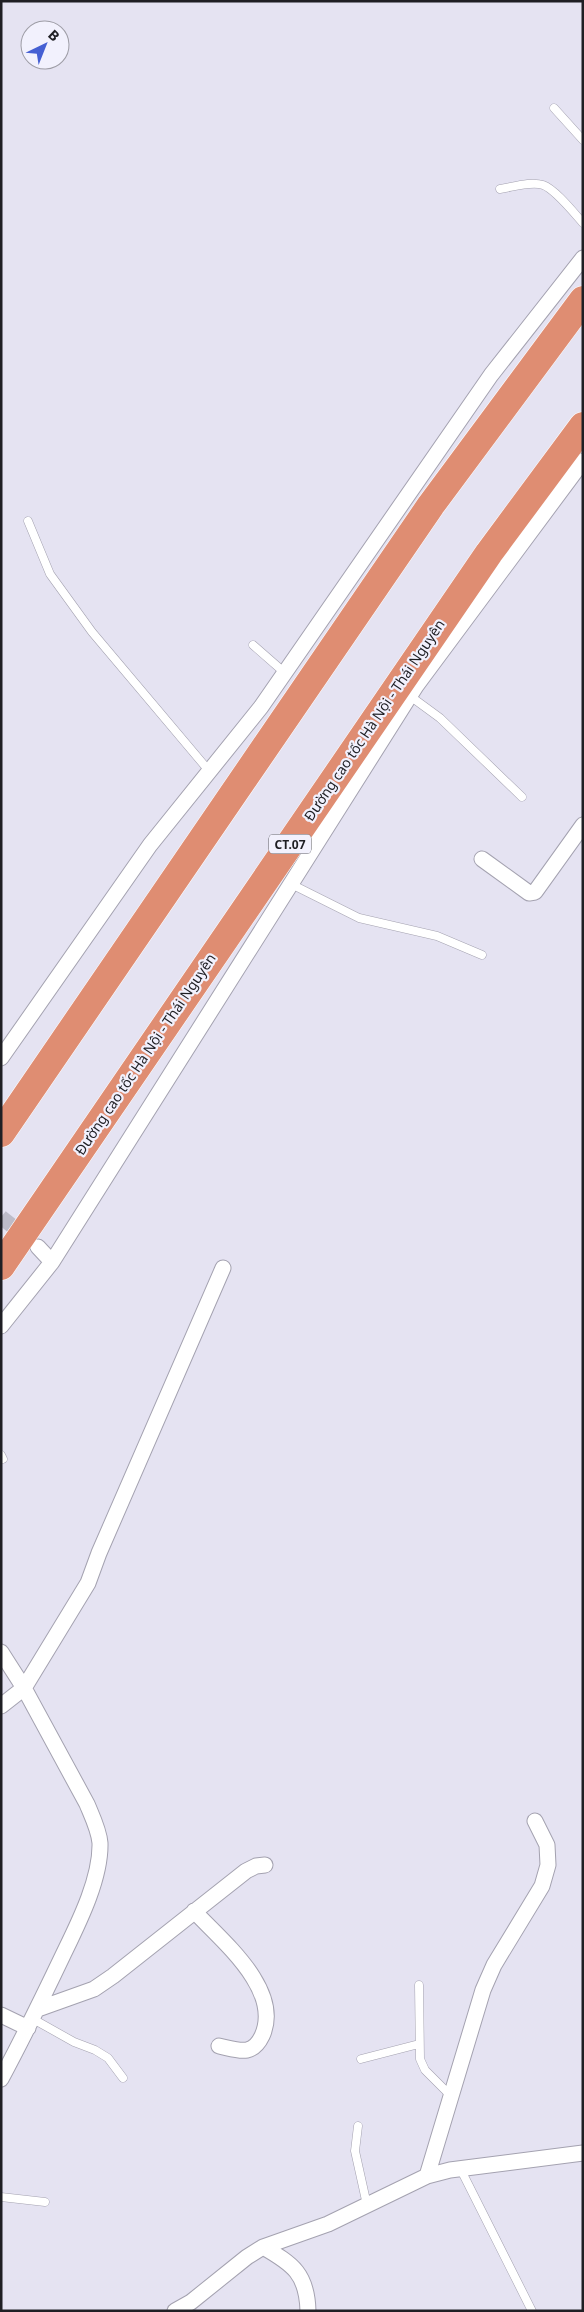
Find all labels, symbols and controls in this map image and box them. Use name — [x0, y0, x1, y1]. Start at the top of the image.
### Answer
north arrow — [20, 20, 70, 70]
text: B — [44, 25, 64, 45]
street label: Đường cao tốc Hà Nội - Thái Nguyên — [299, 616, 449, 824]
road number: CT.07 — [269, 834, 311, 854]
street label: Đường cao tốc Hà Nội - Thái Nguyên — [70, 950, 220, 1158]

